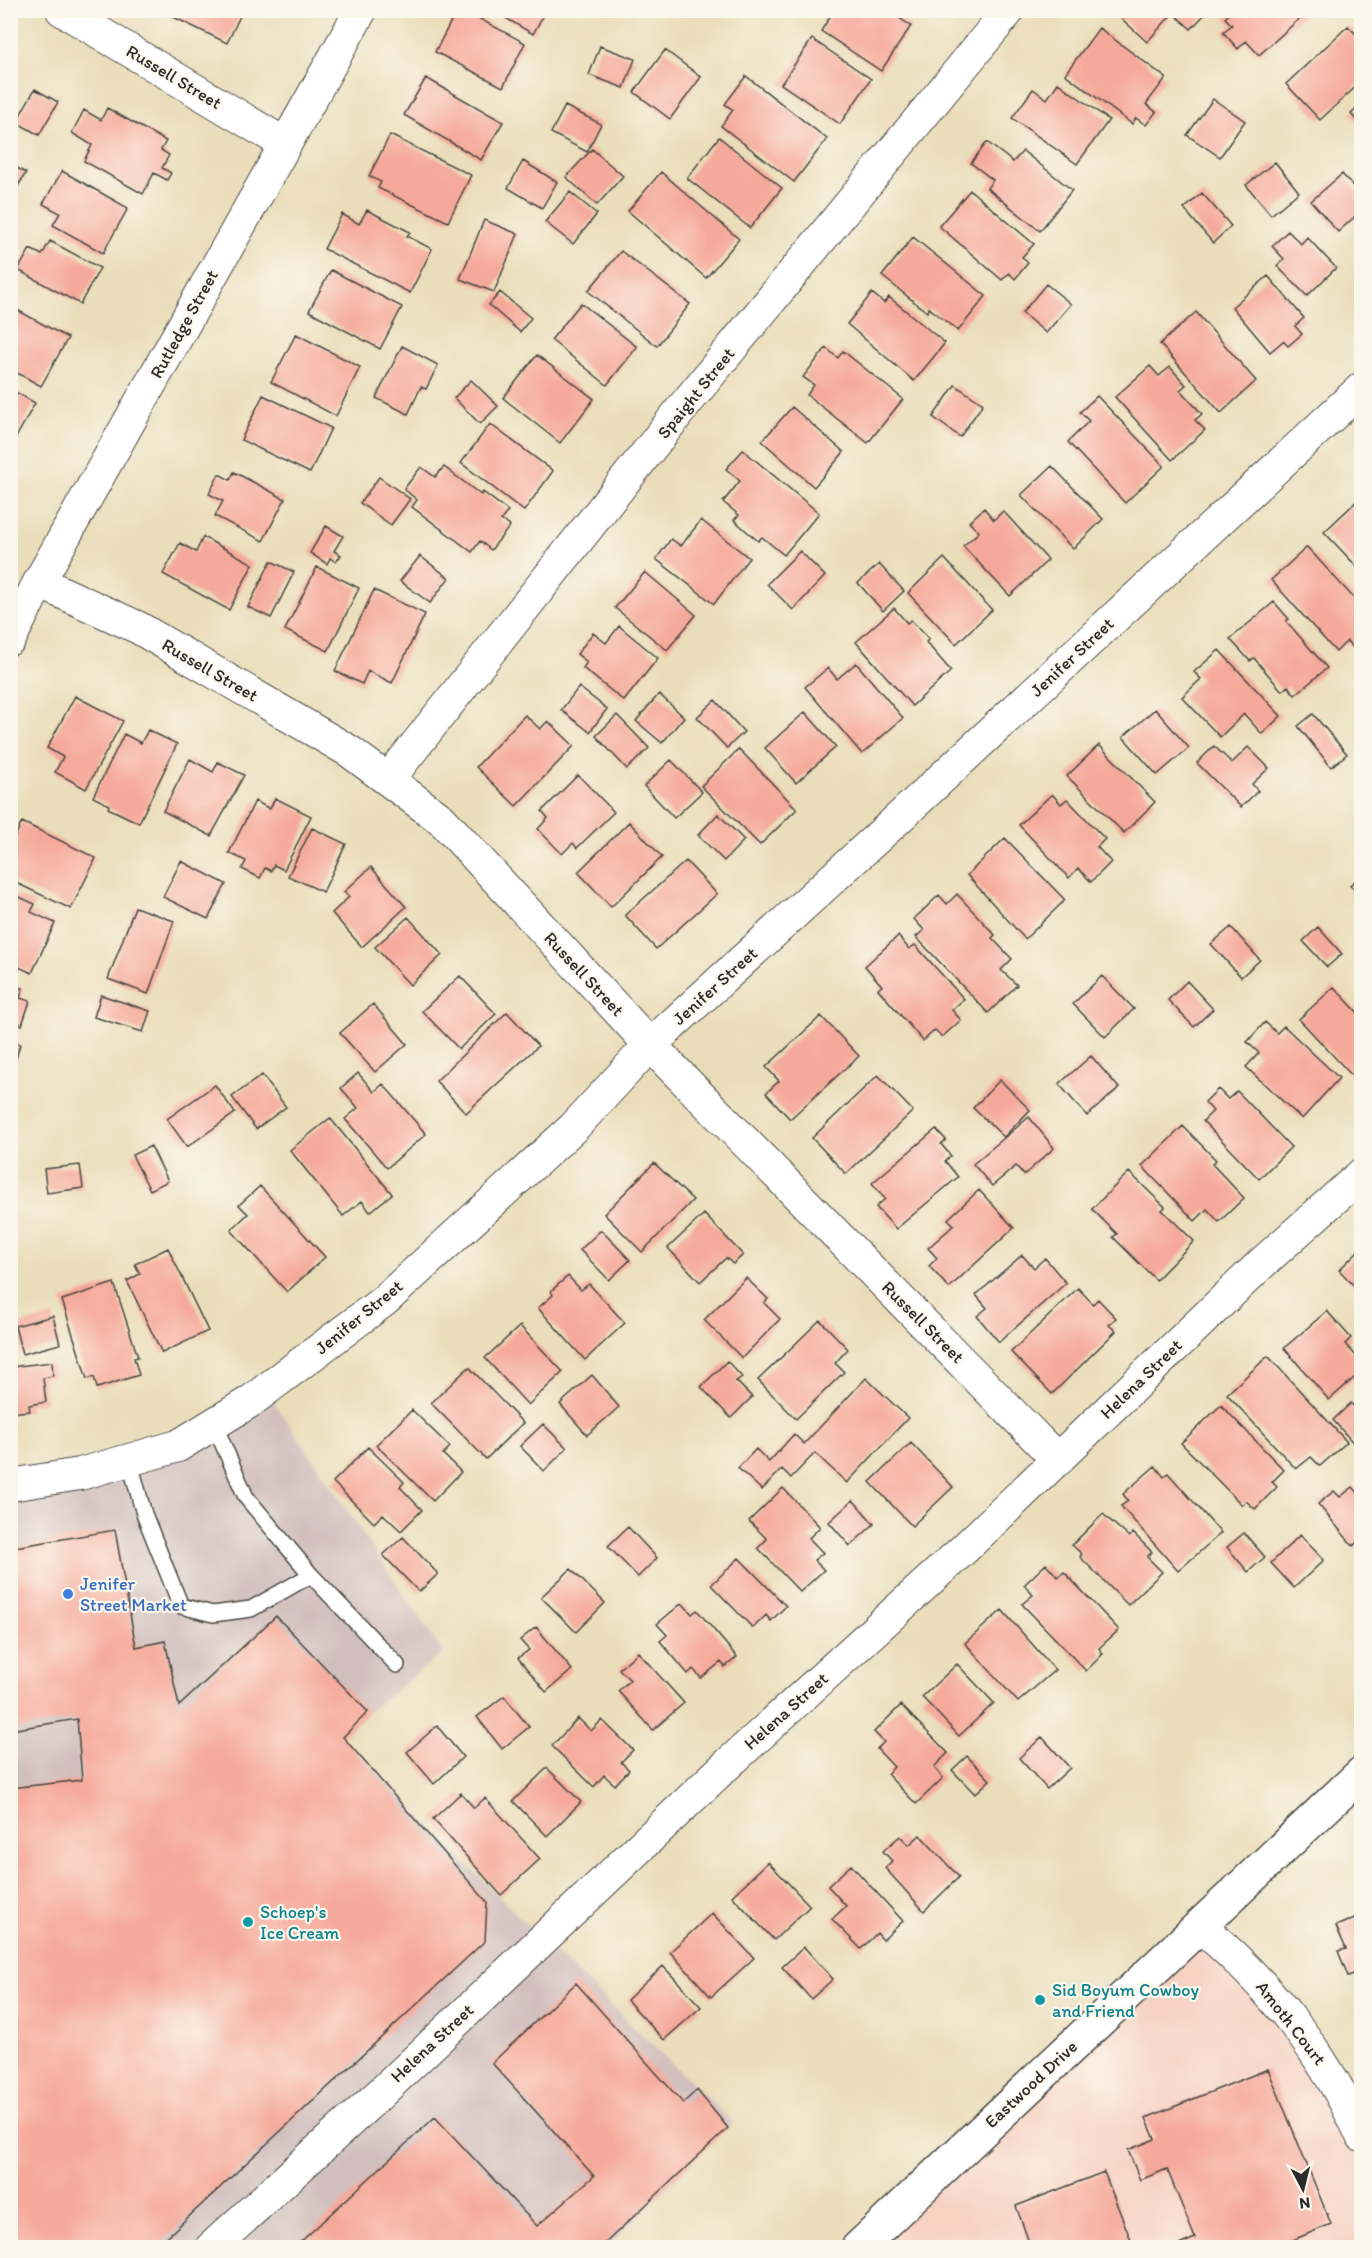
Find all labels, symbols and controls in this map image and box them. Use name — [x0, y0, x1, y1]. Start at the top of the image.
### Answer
street label: Russell Street — [122, 40, 226, 114]
street label: Rutledge Street — [145, 266, 223, 382]
street label: Spaight Street — [653, 343, 740, 443]
street label: Jenifer Street — [1026, 613, 1119, 701]
street label: Russell Street — [158, 634, 262, 707]
street label: Russell Street — [539, 927, 629, 1021]
street label: Jenifer Street — [668, 942, 762, 1030]
street label: Jenifer Street — [311, 1275, 407, 1359]
street label: Russell Street — [877, 1276, 969, 1368]
street label: Helena Street — [1095, 1334, 1187, 1424]
place label: Jenifer Street Market — [80, 1573, 187, 1616]
marker: Jenifer Street Market — [61, 1587, 75, 1601]
street label: Helena Street — [739, 1667, 833, 1754]
place label: Schoep's Ice Cream — [260, 1901, 339, 1944]
marker: Schoep's Ice Cream — [241, 1915, 255, 1929]
street label: Amoth Court — [1251, 1977, 1331, 2070]
place label: Sid Boyum Cowboy and Friend — [1052, 1979, 1199, 2022]
marker: Sid Boyum Cowboy and Friend — [1033, 1993, 1047, 2007]
street label: Helena Street — [386, 1999, 478, 2087]
street label: Eastwood Drive — [980, 2035, 1082, 2133]
north arrow — [1273, 2159, 1333, 2219]
text: N — [1298, 2193, 1311, 2213]

